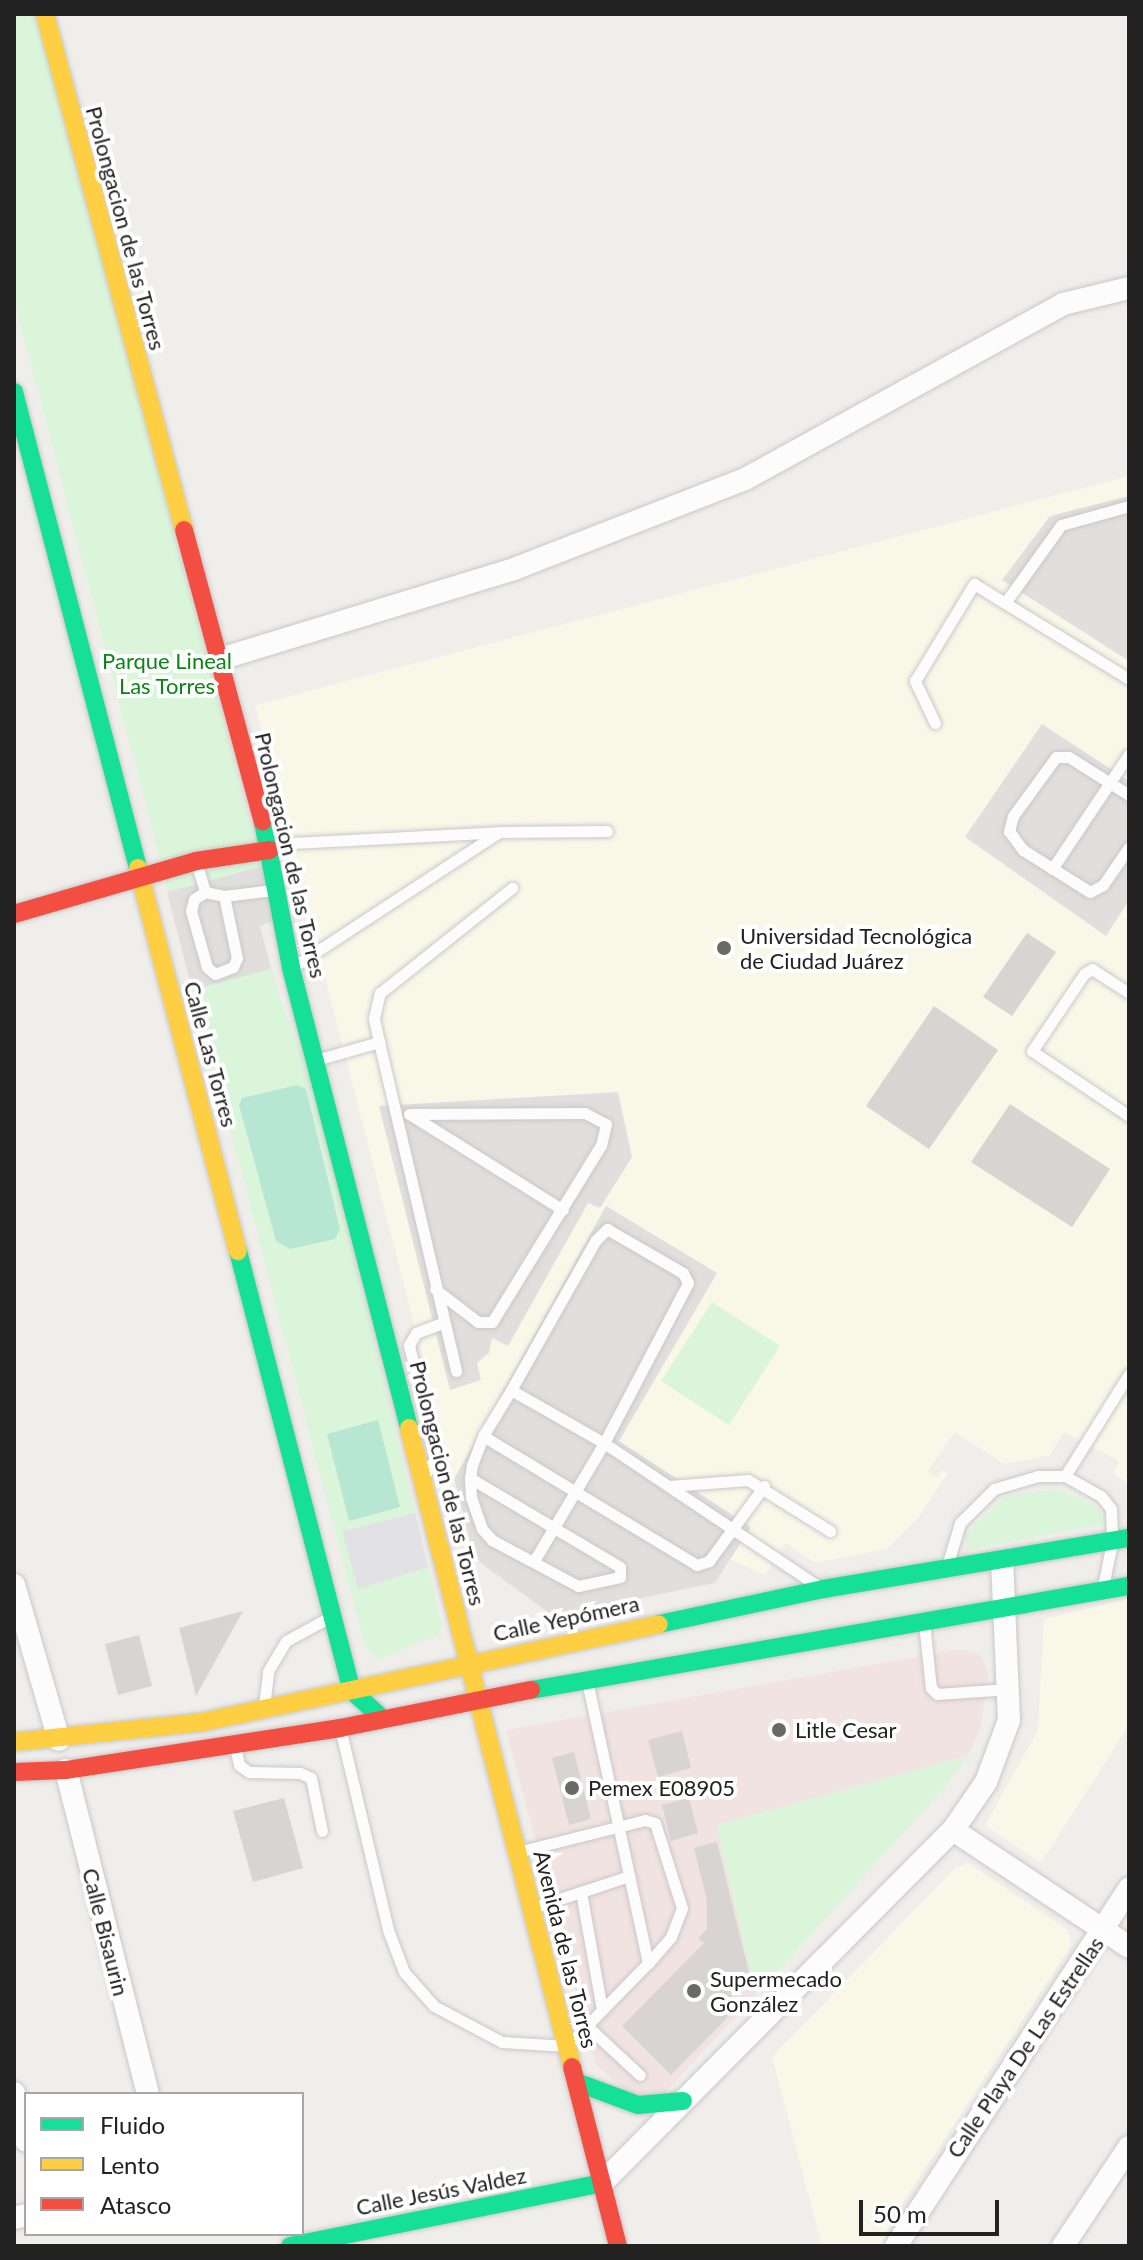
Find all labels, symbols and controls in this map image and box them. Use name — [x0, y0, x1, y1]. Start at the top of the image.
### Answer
street label: Prolongacion de las Torres — [81, 103, 171, 353]
park label: Parque Lineal Las Torres — [102, 647, 232, 698]
street label: Prolongacion de las Torres — [250, 729, 332, 981]
place label: Universidad Tecnológica de Ciudad Juárez — [740, 922, 973, 974]
marker: Universidad Tecnológica de Ciudad Juárez — [715, 939, 733, 957]
street label: Calle Las Torres — [179, 978, 243, 1130]
street label: Prolongacion de las Torres — [405, 1358, 491, 1608]
street label: Calle Yepómera — [490, 1590, 642, 1646]
place label: Litle Cesar — [795, 1717, 896, 1743]
marker: Litle Cesar — [770, 1721, 788, 1739]
place label: Pemex E08905 — [588, 1775, 735, 1801]
marker: Pemex E08905 — [563, 1779, 581, 1797]
street label: Avenida de las Torres — [529, 1847, 603, 2051]
street label: Calle Bisaurin — [77, 1865, 135, 1999]
street label: Calle Playa De Las Estrellas — [941, 1931, 1109, 2163]
place label: Supermecado González — [710, 1965, 842, 2016]
marker: Supermecado González — [685, 1982, 703, 2000]
legend — [24, 2092, 304, 2236]
text: Fluido — [100, 2110, 165, 2139]
text: Lento — [100, 2150, 160, 2179]
street label: Calle Jesús Valdez — [353, 2161, 529, 2221]
scale bar — [863, 2184, 1003, 2234]
text: Atasco — [100, 2190, 171, 2219]
text: 50 m — [873, 2199, 927, 2228]

